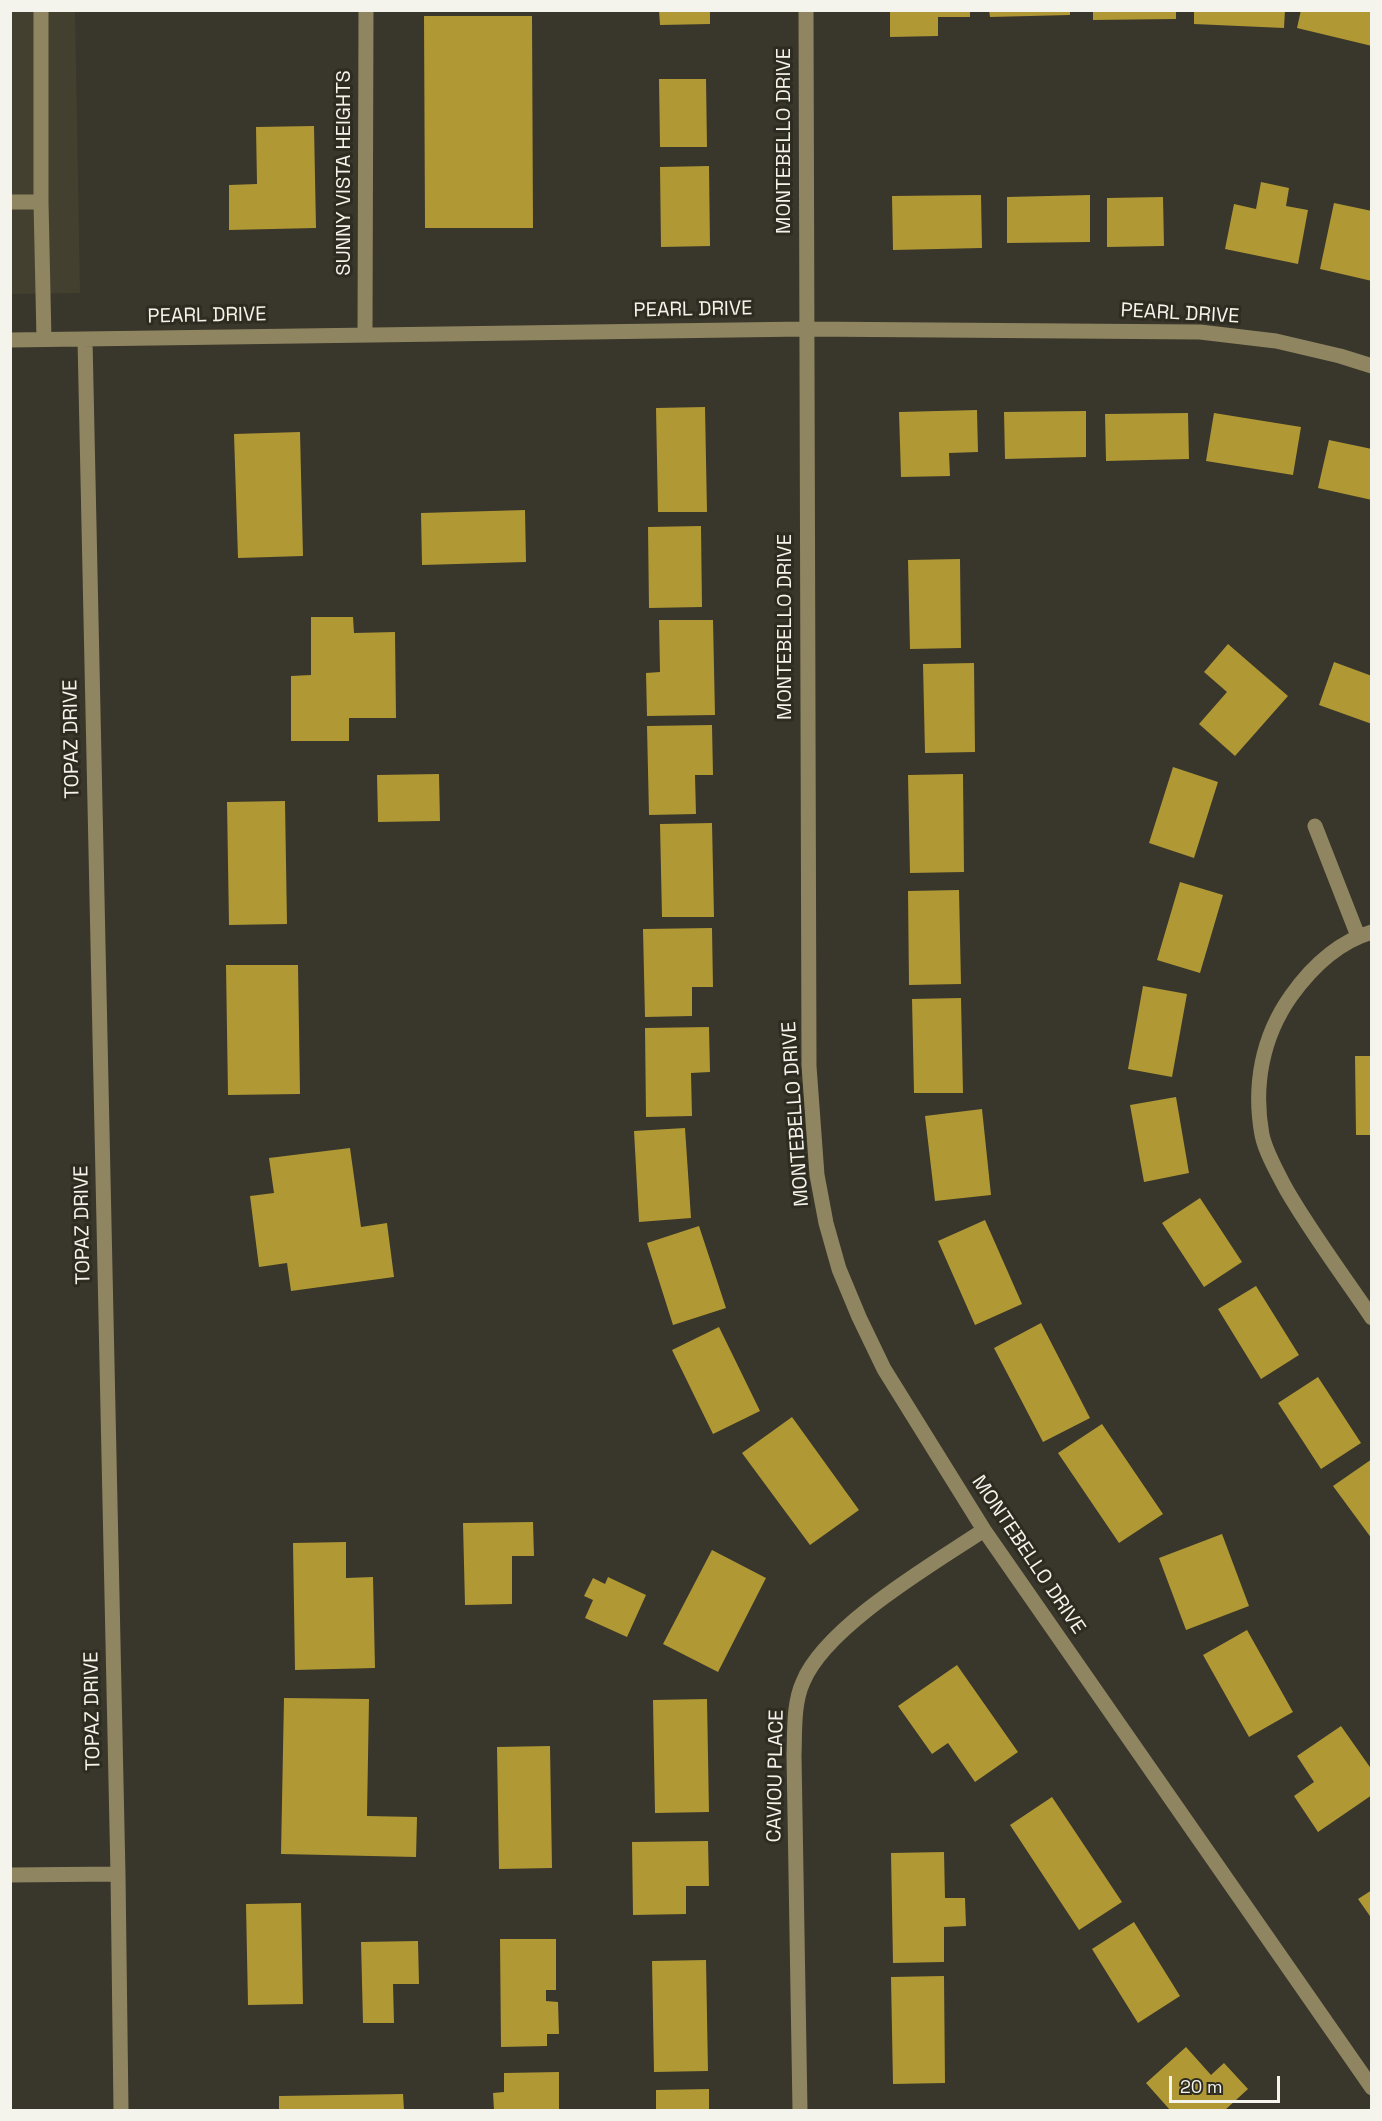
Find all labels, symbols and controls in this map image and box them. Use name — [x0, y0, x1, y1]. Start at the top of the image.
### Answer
street label: MONTEBELLO DRIVE — [773, 48, 797, 234]
street label: SUNNY VISTA HEIGHTS — [333, 70, 357, 276]
street label: PEARL DRIVE — [633, 297, 753, 323]
street label: PEARL DRIVE — [1120, 299, 1240, 329]
street label: PEARL DRIVE — [147, 303, 267, 329]
street label: MONTEBELLO DRIVE — [774, 534, 798, 720]
street label: TOPAZ DRIVE — [59, 679, 85, 799]
street label: MONTEBELLO DRIVE — [778, 1020, 814, 1208]
street label: TOPAZ DRIVE — [70, 1165, 96, 1285]
street label: MONTEBELLO DRIVE — [966, 1471, 1090, 1639]
street label: TOPAZ DRIVE — [80, 1651, 106, 1771]
street label: CAVIOU PLACE — [763, 1709, 789, 1843]
scale bar — [1172, 2064, 1283, 2102]
text: 20 m — [1180, 2075, 1223, 2098]

